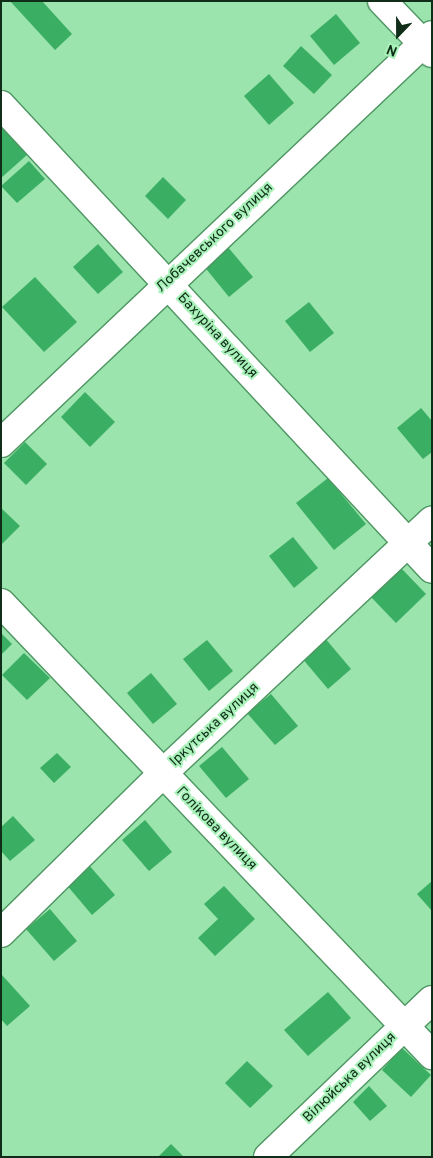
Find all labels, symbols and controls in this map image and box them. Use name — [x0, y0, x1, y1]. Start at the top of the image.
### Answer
north arrow — [373, 10, 423, 60]
text: N — [384, 40, 400, 59]
street label: Лобачевського вулиця — [153, 180, 277, 296]
street label: Бахуріна вулиця — [173, 290, 261, 382]
street label: Іркутська вулиця — [167, 680, 263, 770]
street label: Голікова вулиця — [172, 784, 260, 874]
street label: Вілюйська вулиця — [300, 1029, 400, 1127]

